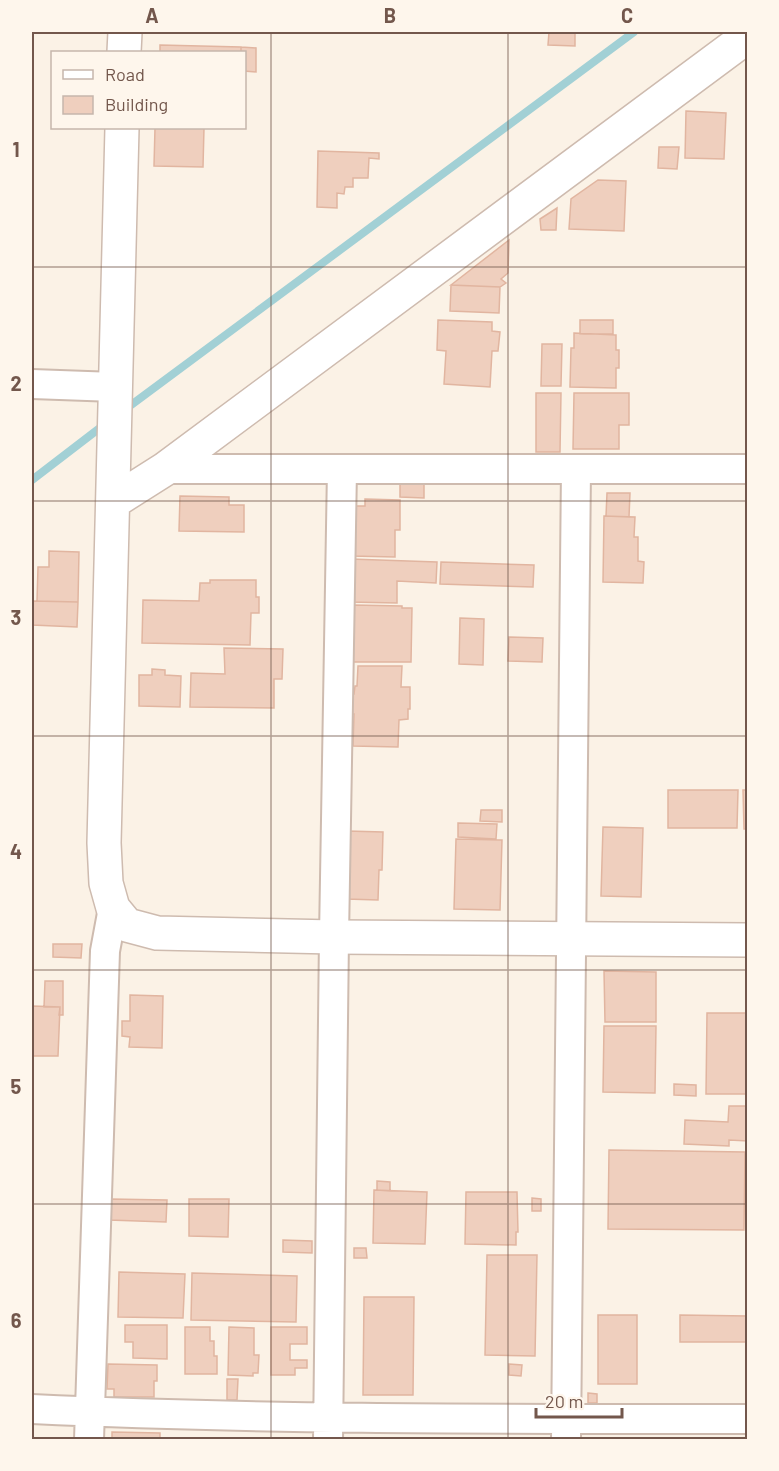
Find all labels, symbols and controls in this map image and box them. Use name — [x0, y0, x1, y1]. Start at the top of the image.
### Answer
text: A — [145, 3, 159, 27]
text: B — [384, 3, 396, 27]
text: C — [621, 3, 633, 27]
legend — [51, 51, 246, 129]
text: Road — [105, 63, 145, 85]
text: Building — [105, 93, 168, 115]
text: 1 — [12, 137, 20, 161]
text: 2 — [10, 371, 22, 395]
text: 3 — [11, 605, 21, 629]
text: 4 — [10, 839, 22, 863]
text: 5 — [11, 1074, 22, 1098]
text: 6 — [11, 1308, 22, 1332]
scale bar — [536, 1381, 622, 1419]
text: 20 m — [545, 1390, 583, 1412]

